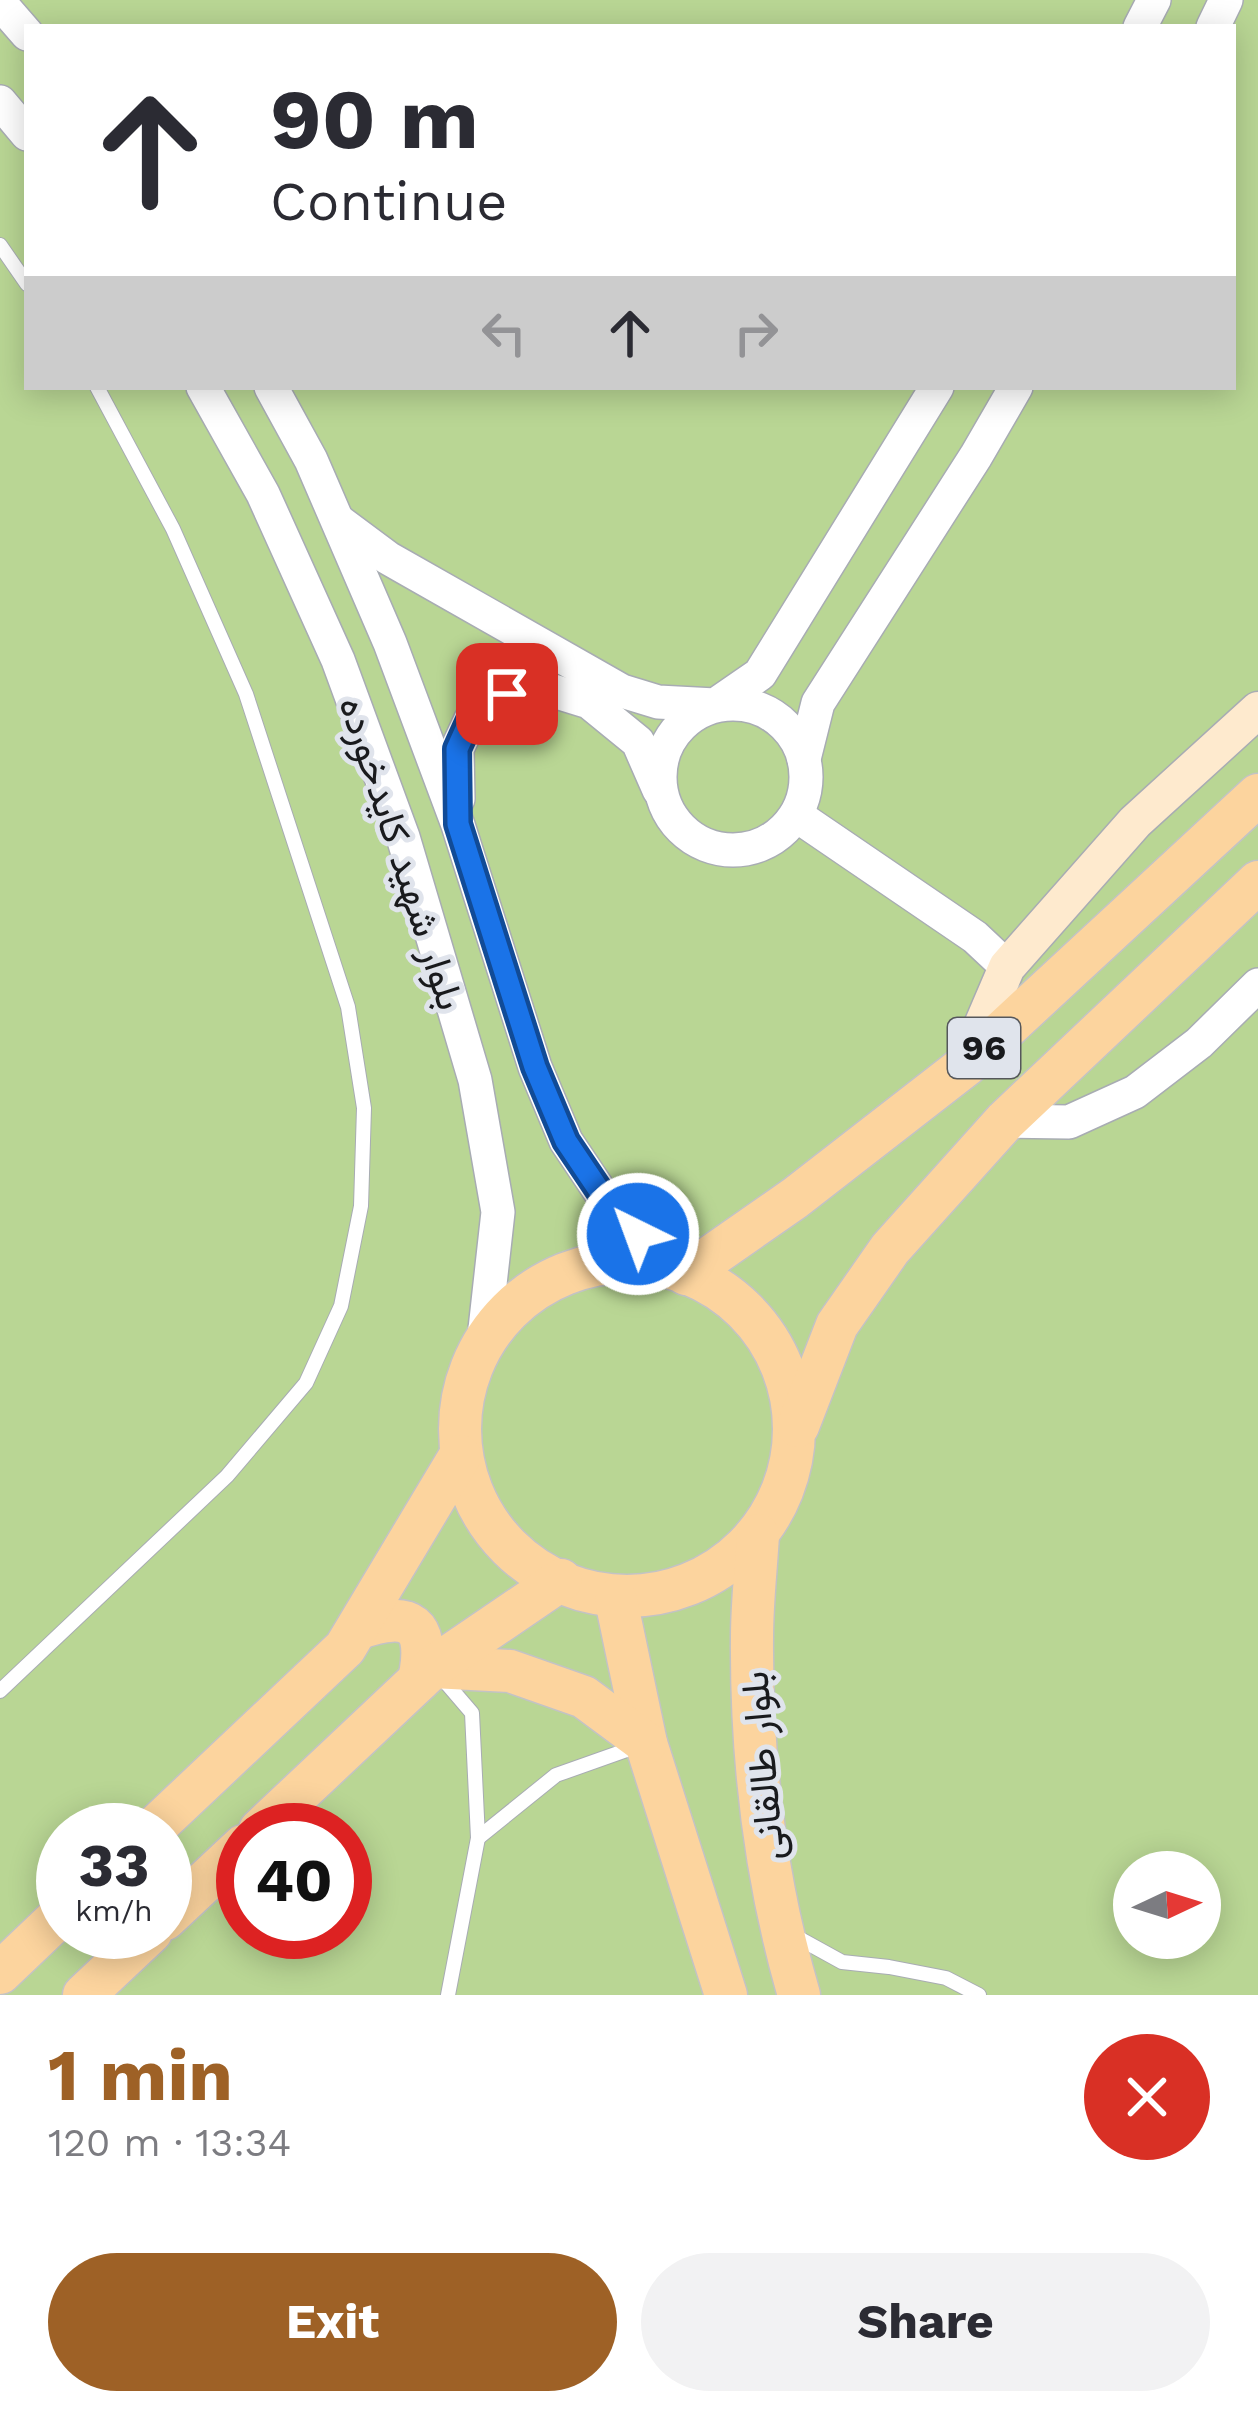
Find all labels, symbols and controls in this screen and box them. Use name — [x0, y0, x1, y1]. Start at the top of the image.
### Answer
text: 90 m — [270, 70, 479, 168]
icon: ahead — [72, 72, 228, 228]
text: Continue — [270, 170, 507, 233]
icon: left — [471, 300, 537, 366]
icon: ahead — [597, 300, 663, 366]
icon: right — [723, 300, 789, 366]
pin — [456, 643, 558, 745]
icon: arrive — [474, 661, 540, 727]
street label: بلوار شهید کایدخورده — [328, 691, 474, 1016]
road number: 96 — [948, 1018, 1020, 1078]
position arrow — [575, 1171, 701, 1297]
street label: بلوار طالقانی — [731, 1669, 795, 1863]
speed limit sign: 40 — [216, 1803, 372, 1959]
text: 33 — [78, 1830, 150, 1901]
north arrow — [1113, 1851, 1221, 1959]
map controls — [1113, 1851, 1221, 1959]
text: km/h — [75, 1893, 153, 1928]
text: 1 min — [48, 2033, 233, 2117]
button: close — [1084, 2034, 1210, 2160]
text: 120 m · 13:34 — [48, 2120, 291, 2165]
button: Exit — [48, 2253, 617, 2391]
button: Share — [641, 2253, 1210, 2391]

